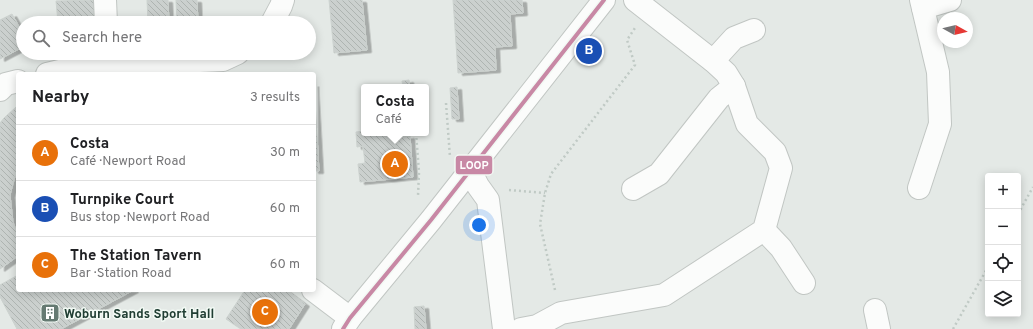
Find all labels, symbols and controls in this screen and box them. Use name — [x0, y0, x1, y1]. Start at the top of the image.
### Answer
north arrow — [937, 12, 973, 48]
search box — [16, 16, 316, 60]
icon: search — [30, 27, 52, 49]
text: Search here — [62, 29, 142, 48]
pin: B — [576, 36, 602, 66]
popup — [361, 84, 429, 136]
text: Nearby — [32, 87, 89, 109]
text: 3 results — [250, 90, 300, 106]
text: Costa — [375, 93, 415, 112]
text: Café — [375, 112, 402, 128]
text: Costa — [70, 135, 109, 154]
text: A — [40, 145, 50, 161]
text: 30 m — [270, 145, 300, 161]
pin: A — [382, 149, 408, 179]
text: Café · Newport Road — [70, 154, 186, 170]
line badge: LOOP — [455, 155, 493, 175]
text: LOOP — [459, 159, 489, 173]
map controls — [985, 173, 1021, 317]
button: + — [985, 173, 1021, 209]
text: Turnpike Court — [70, 191, 174, 210]
text: B — [41, 201, 49, 217]
text: 60 m — [270, 201, 300, 217]
button: − — [985, 209, 1021, 245]
text: Bus stop · Newport Road — [70, 210, 210, 226]
your location — [469, 215, 489, 235]
button: locate — [985, 245, 1021, 281]
text: The Station Tavern — [70, 247, 202, 266]
text: C — [41, 257, 49, 273]
text: 60 m — [270, 257, 300, 273]
text: Bar · Station Road — [70, 266, 172, 282]
button: layers — [985, 281, 1021, 317]
pin: C — [252, 297, 278, 327]
building icon: Woburn Sands Sport Hall — [39, 302, 61, 324]
place label: Woburn Sands Sport Hall — [64, 307, 214, 323]

